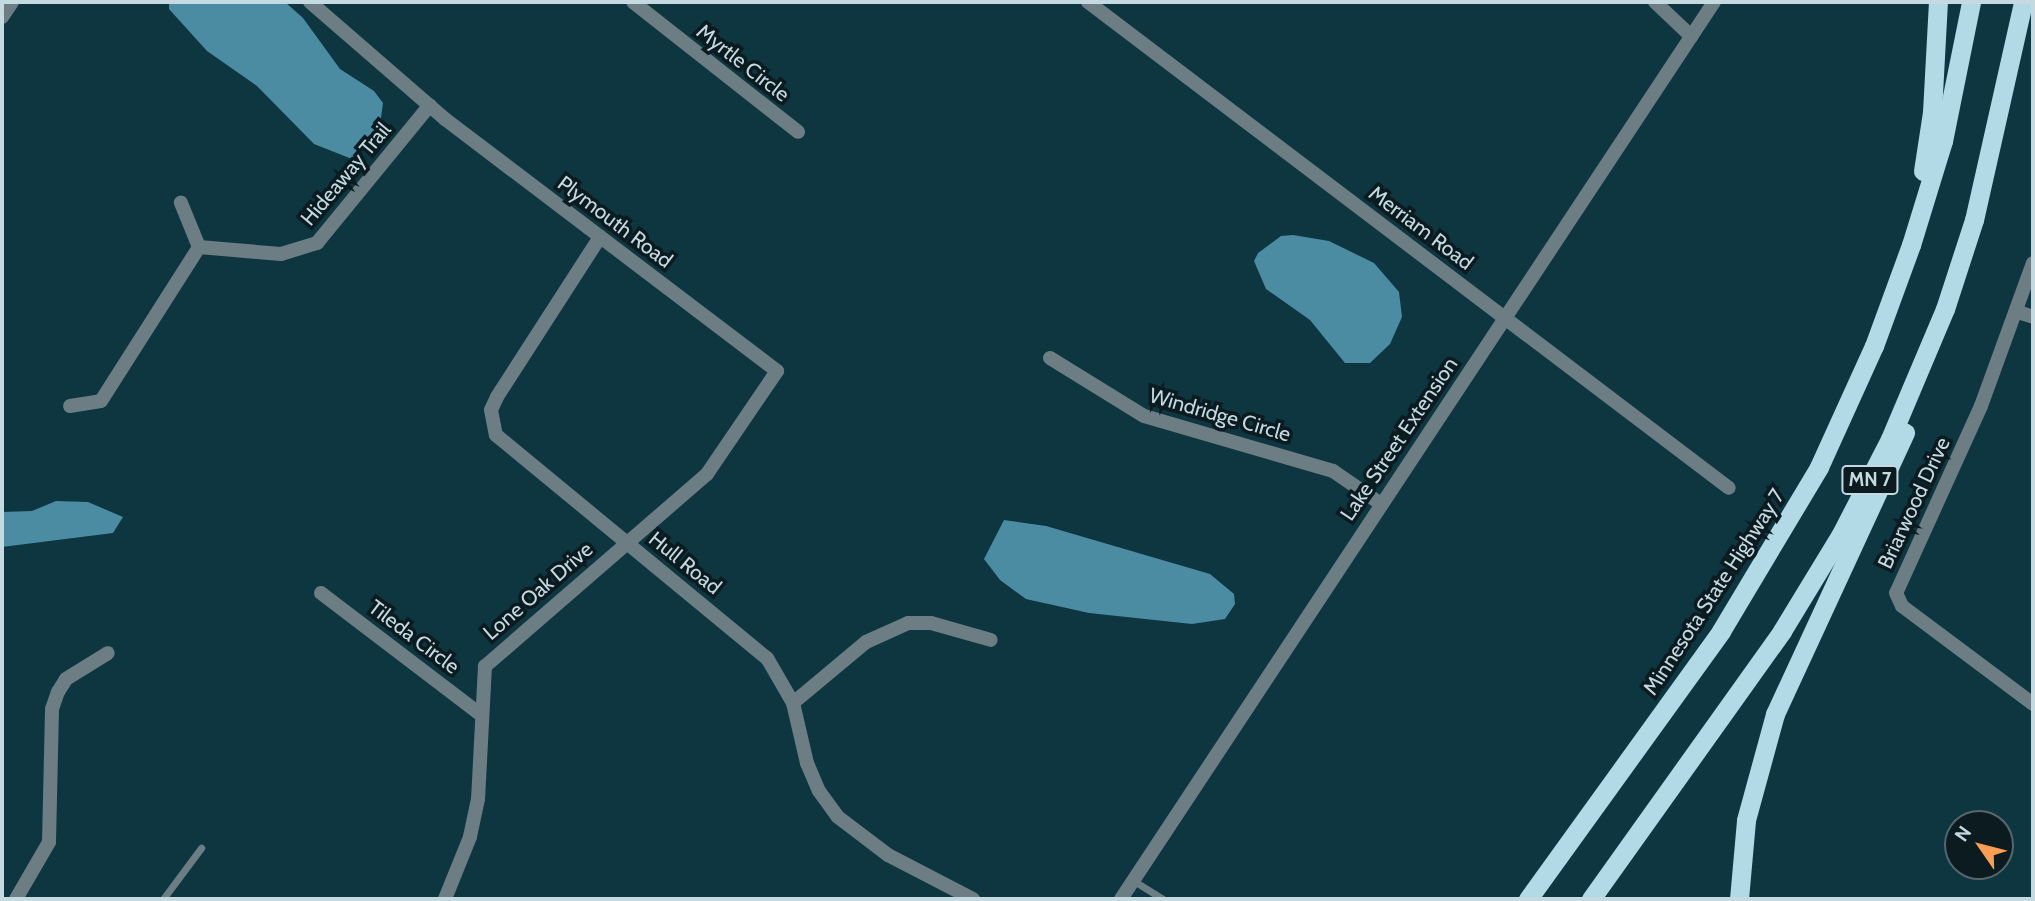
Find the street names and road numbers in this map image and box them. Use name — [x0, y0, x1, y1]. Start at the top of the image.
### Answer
street label: Myrtle Circle — [692, 19, 794, 107]
street label: Hideaway Trail — [296, 117, 396, 231]
street label: Plymouth Road — [553, 171, 677, 273]
street label: Merriam Road — [1364, 181, 1478, 275]
street label: Lake Street Extension — [1335, 353, 1463, 525]
street label: Windridge Circle — [1146, 383, 1294, 447]
street label: Briarwood Drive — [1873, 433, 1955, 573]
road number: MN 7 — [1840, 464, 1900, 495]
street label: Minnesota State Highway 7 — [1638, 484, 1790, 700]
street label: Hull Road — [644, 526, 726, 600]
street label: Lone Oak Drive — [478, 537, 598, 645]
street label: Tileda Circle — [364, 595, 464, 679]

